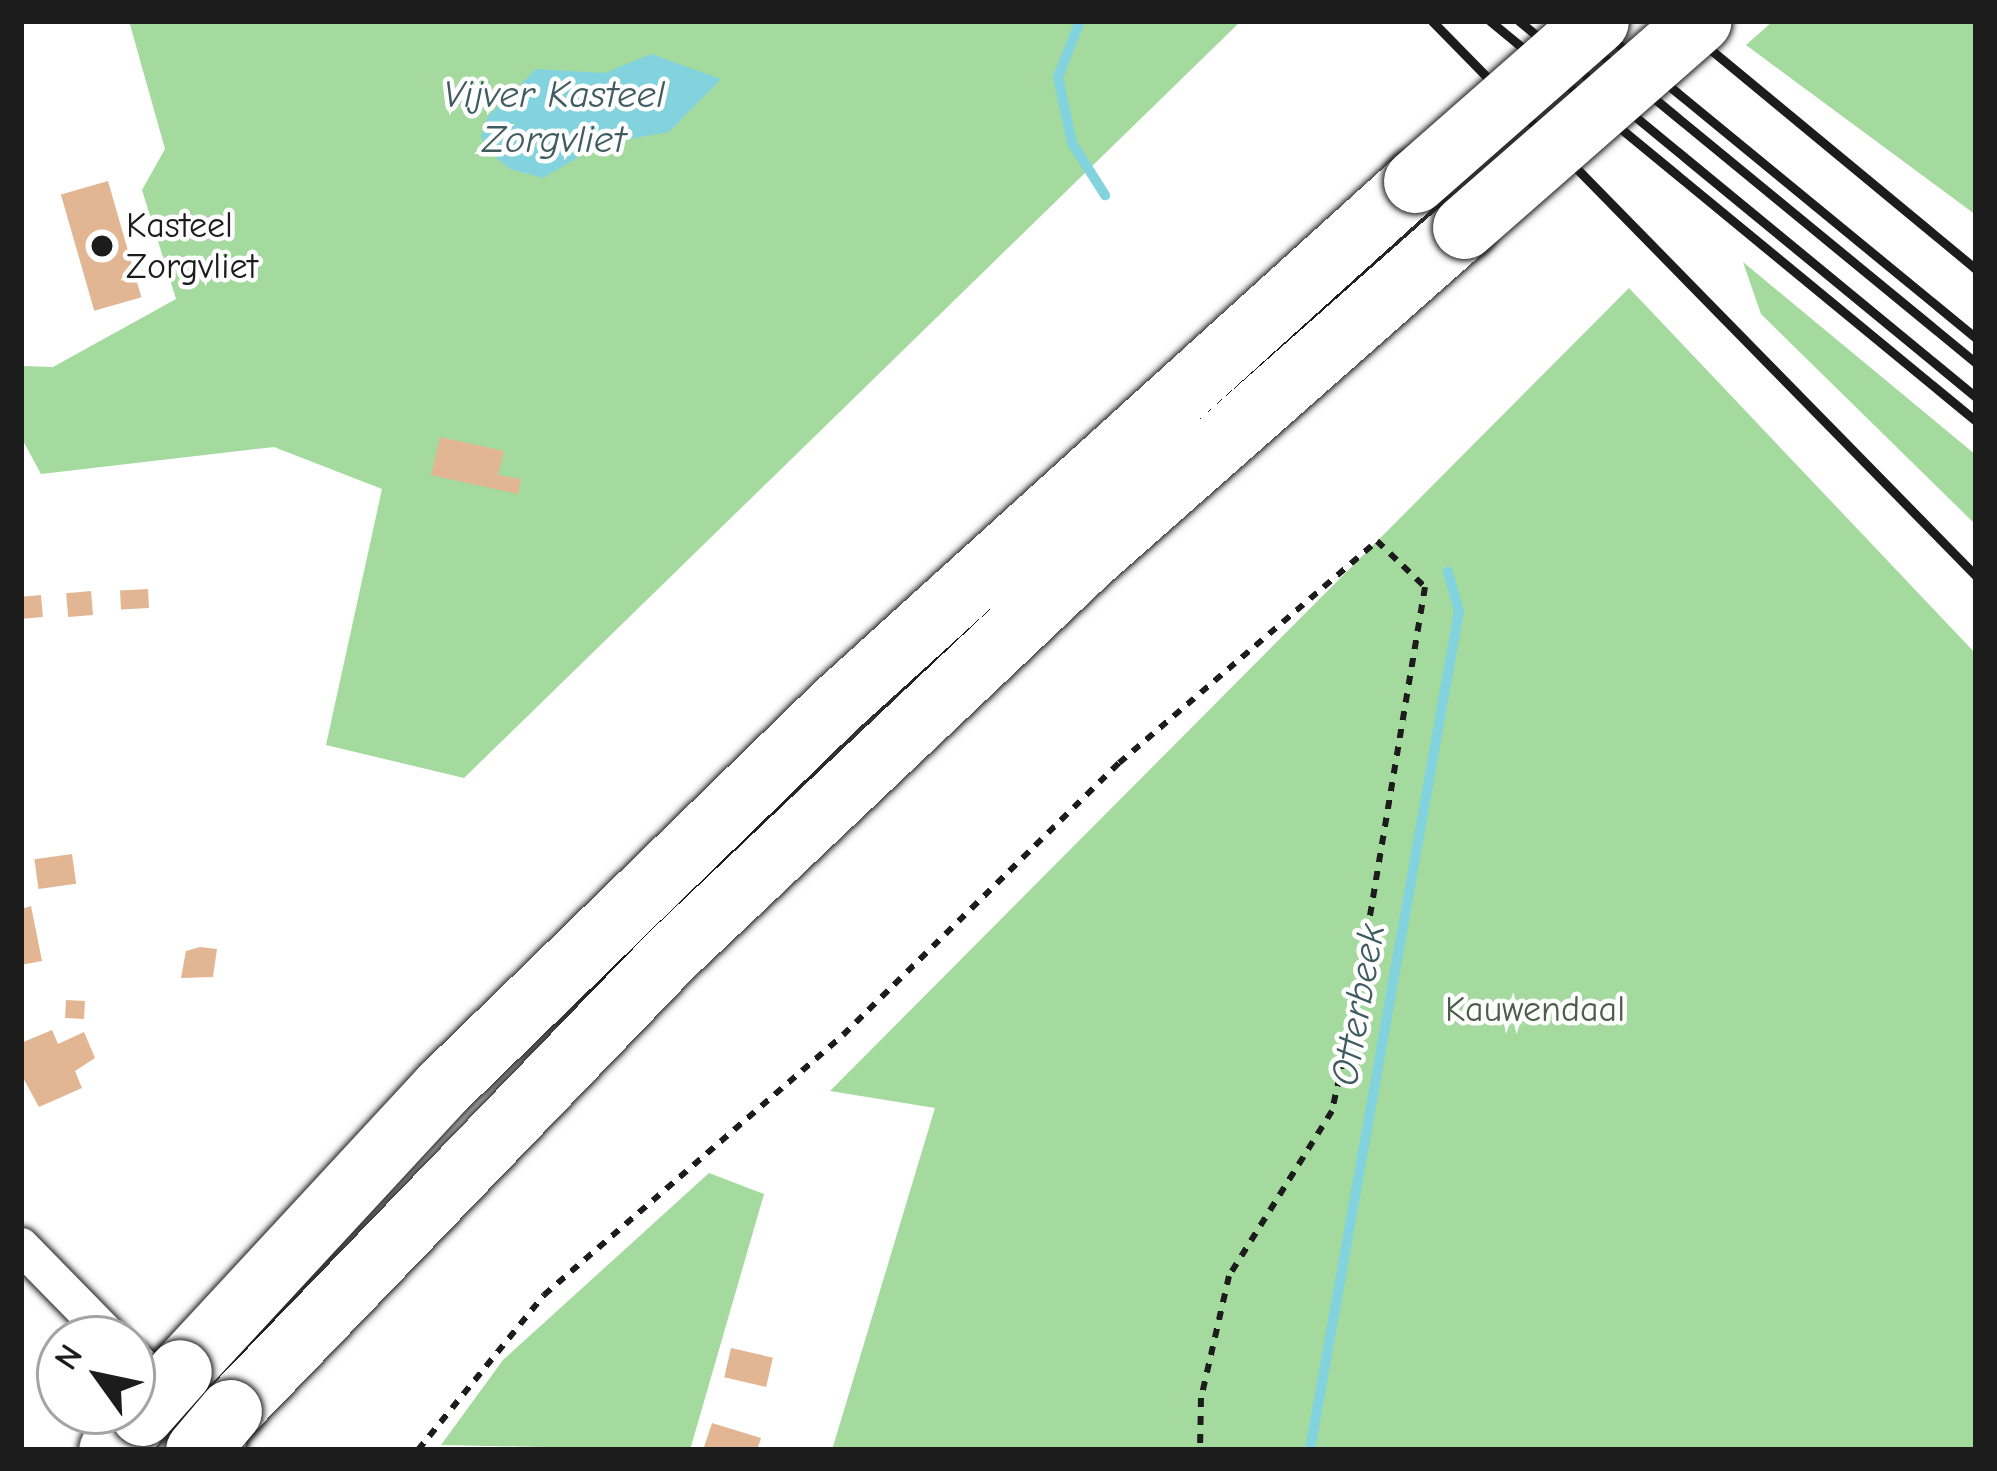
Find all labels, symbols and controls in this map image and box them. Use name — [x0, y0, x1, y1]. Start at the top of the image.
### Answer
water label: Vijver Kasteel Zorgvliet — [443, 73, 665, 164]
place label: Kasteel Zorgvliet — [126, 203, 258, 288]
marker: Kasteel Zorgvliet — [89, 233, 115, 259]
water label: Otterbeek — [1322, 921, 1396, 1089]
park label: Kauwendaal — [1445, 988, 1625, 1032]
north arrow — [36, 1315, 156, 1435]
text: N — [47, 1338, 90, 1376]

